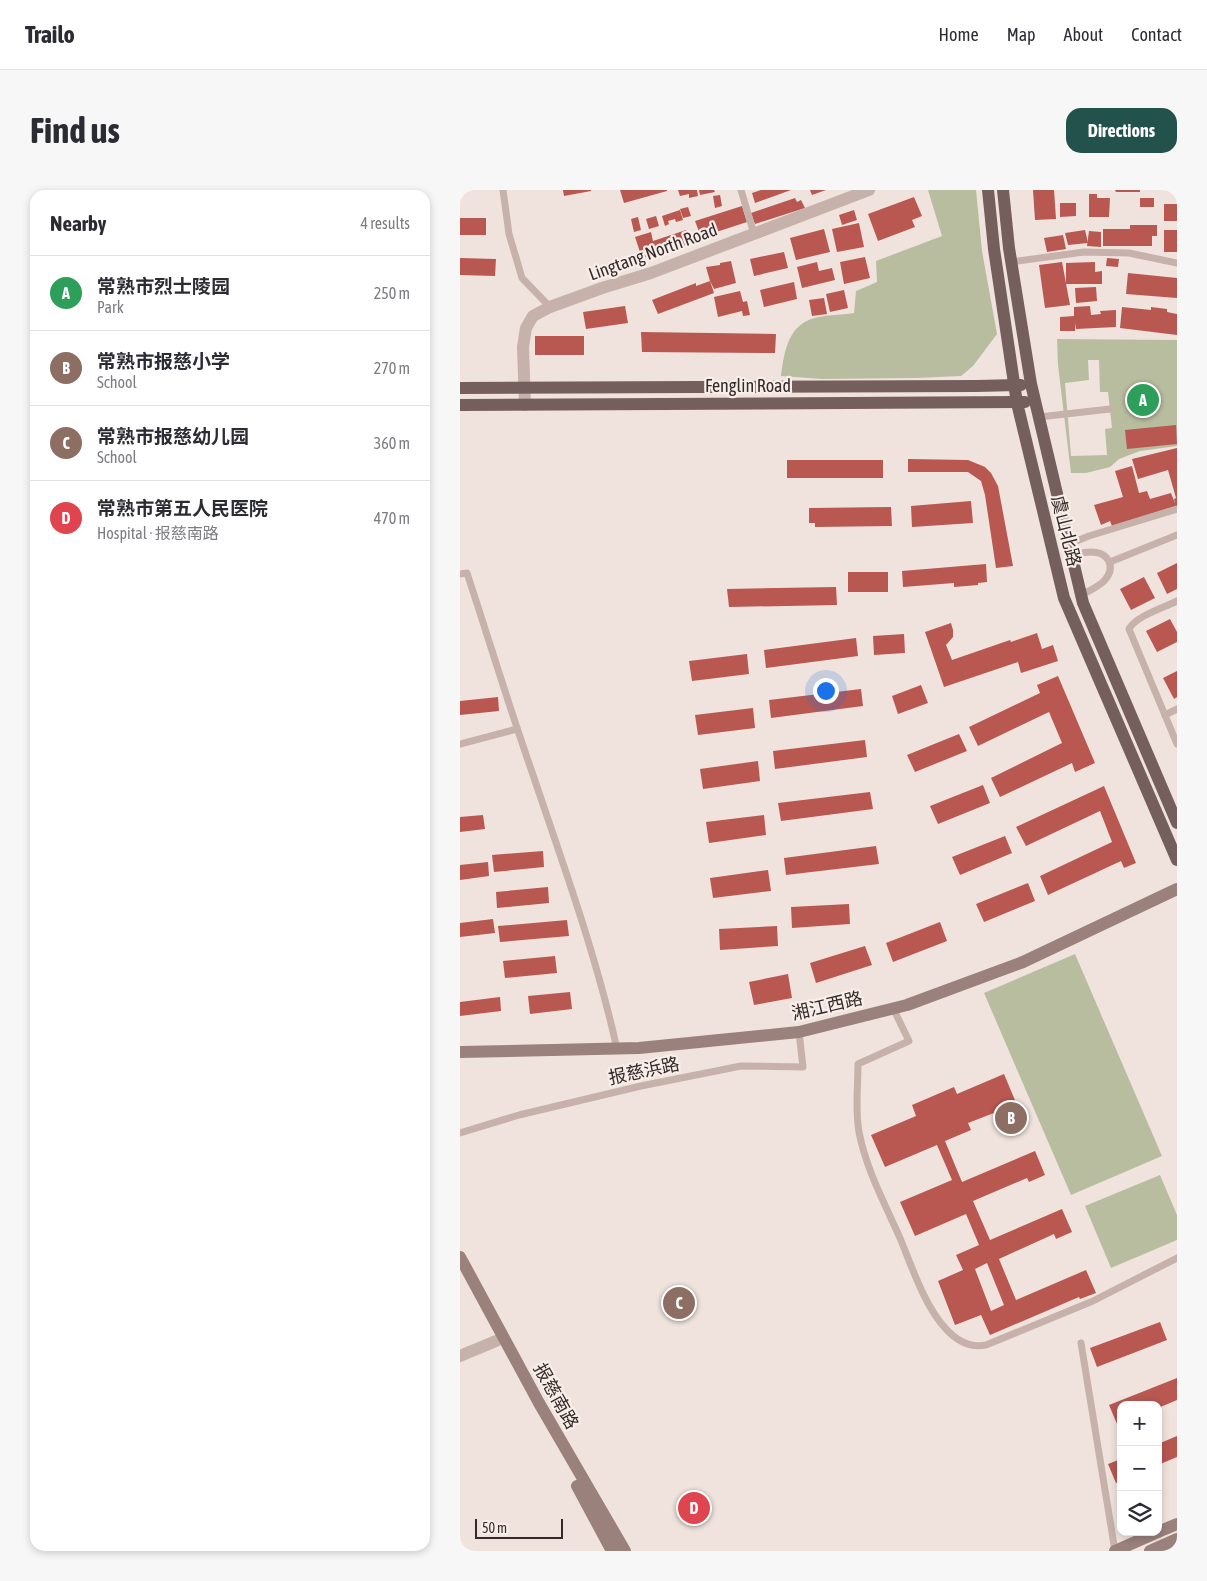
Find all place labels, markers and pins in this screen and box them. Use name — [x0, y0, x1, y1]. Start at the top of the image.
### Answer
pin: A — [1127, 381, 1159, 419]
pin: B — [995, 1099, 1027, 1137]
pin: C — [663, 1284, 695, 1322]
pin: D — [678, 1489, 710, 1527]

